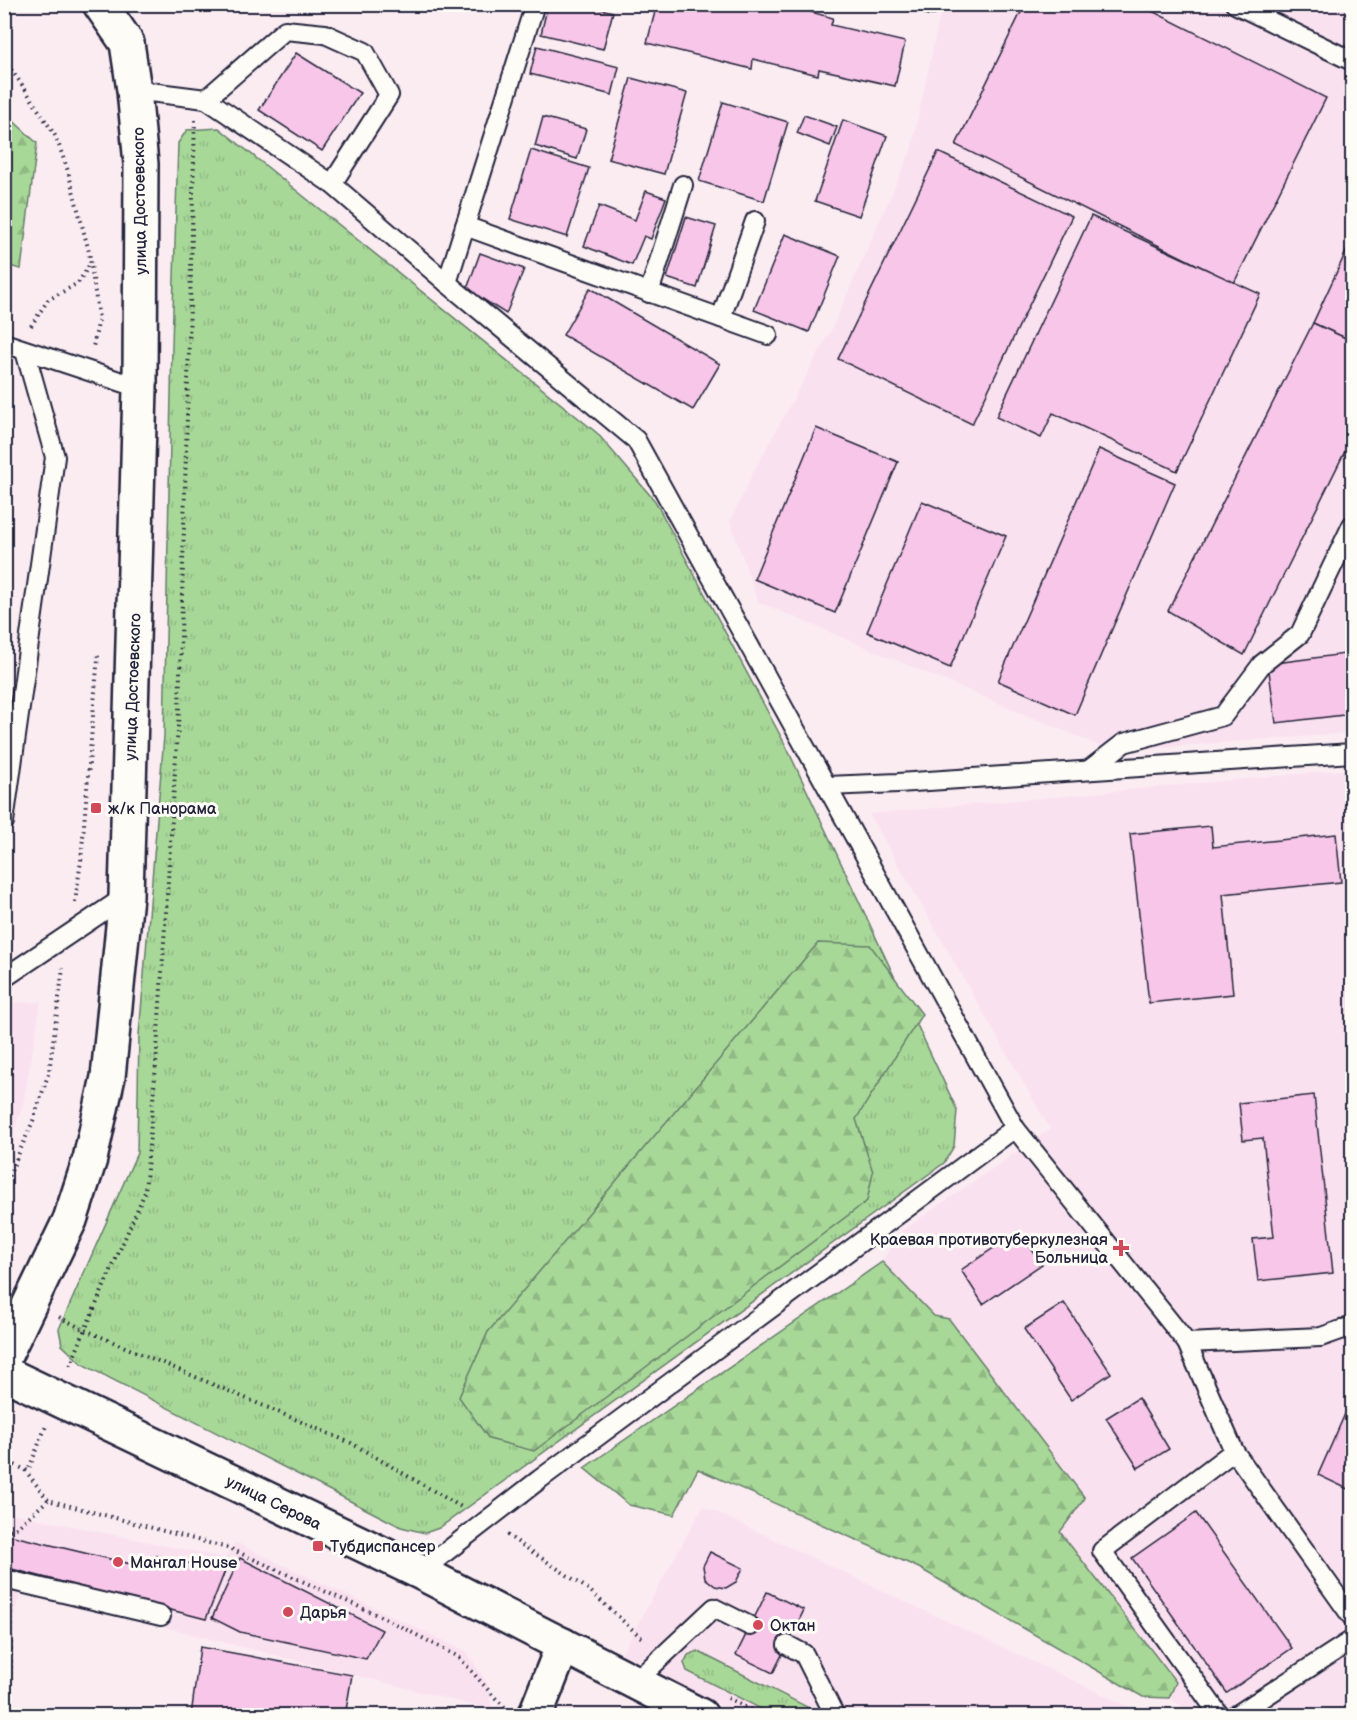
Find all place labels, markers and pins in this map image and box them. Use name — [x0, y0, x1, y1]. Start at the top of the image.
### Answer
place label: ж/к Панорама — [108, 800, 217, 819]
marker: ж/к Панорама — [89, 801, 103, 815]
place label: Краевая противотуберкулезная Больница — [870, 1231, 1109, 1268]
marker: Краевая противотуберкулезная Больница — [1112, 1239, 1130, 1257]
place label: Тубдиспансер — [330, 1538, 436, 1557]
marker: Тубдиспансер — [311, 1539, 325, 1553]
place label: Мангал House — [130, 1554, 238, 1573]
marker: Мангал House — [111, 1555, 125, 1569]
place label: Дарья — [300, 1604, 347, 1623]
marker: Дарья — [281, 1605, 295, 1619]
place label: Октан — [770, 1617, 816, 1636]
marker: Октан — [751, 1618, 765, 1632]

